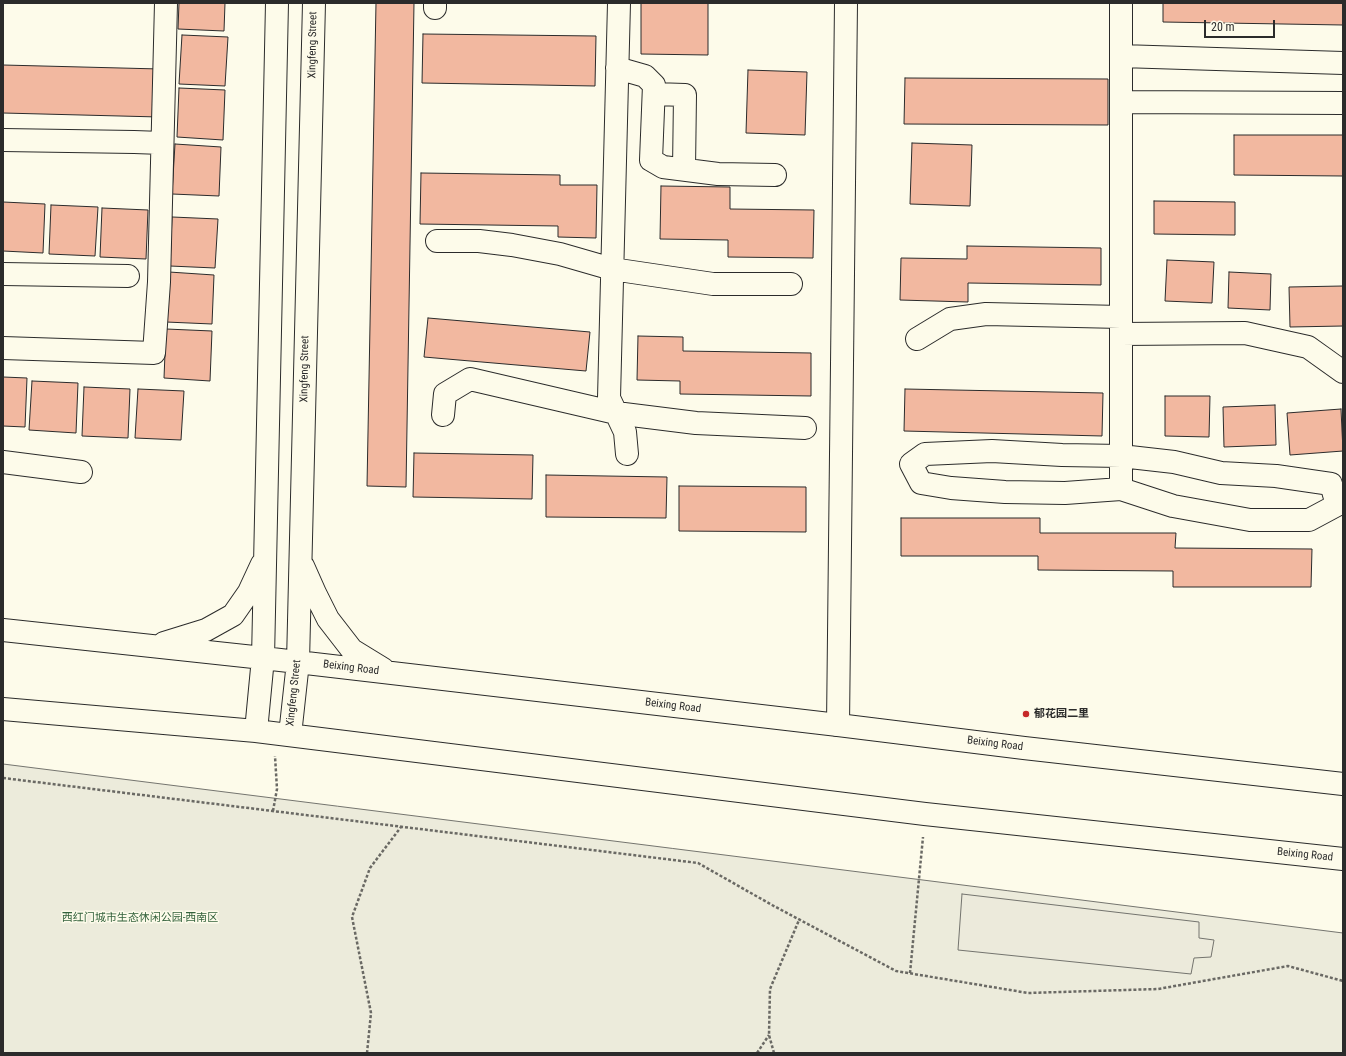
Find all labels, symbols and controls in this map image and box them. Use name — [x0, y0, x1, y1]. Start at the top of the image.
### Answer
street label: Xingfeng Street — [306, 11, 320, 79]
scale bar — [1206, 12, 1277, 38]
text: 20 m — [1211, 20, 1235, 34]
street label: Xingfeng Street — [298, 335, 312, 403]
street label: Beixing Road — [322, 658, 380, 678]
street label: Xingfeng Street — [284, 659, 304, 727]
street label: Beixing Road — [644, 696, 702, 716]
place label: 郁花园二里 — [1034, 707, 1089, 721]
marker: 郁花园二里 — [1021, 709, 1031, 719]
street label: Beixing Road — [966, 734, 1024, 754]
street label: Beixing Road — [1276, 845, 1334, 865]
park label: 西红门城市生态休闲公园-西南区 — [62, 911, 218, 925]

